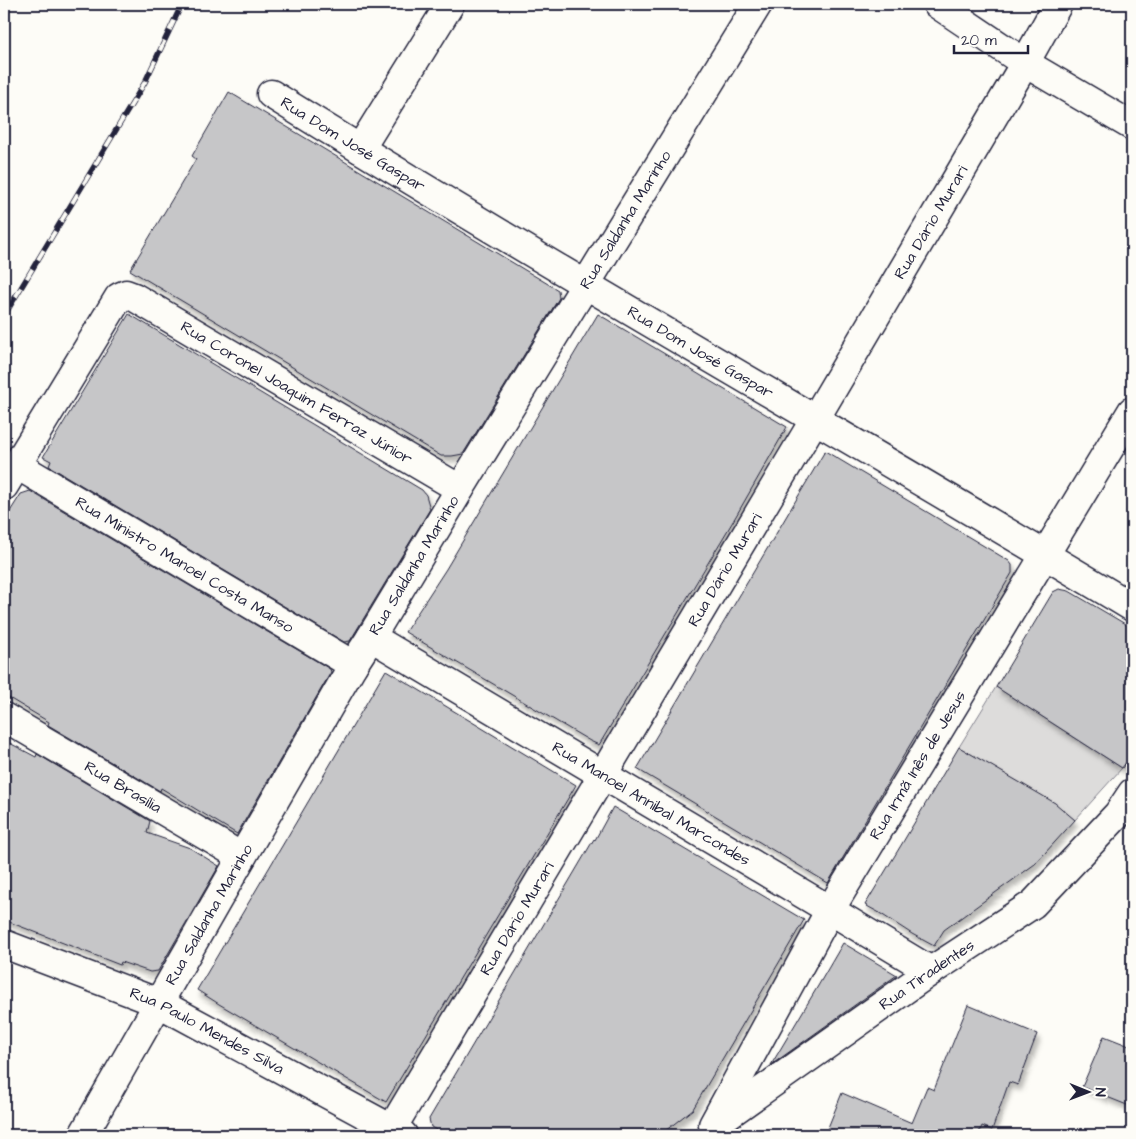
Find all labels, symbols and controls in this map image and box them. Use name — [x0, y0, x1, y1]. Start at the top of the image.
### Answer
scale bar — [954, 22, 1027, 54]
text: 20 m — [961, 30, 997, 51]
street label: Rua Dom José Gaspar — [276, 92, 429, 197]
street label: Rua Saldanha Marinho — [574, 146, 677, 293]
street label: Rua Dário Murari — [889, 161, 974, 283]
street label: Rua Dom José Gaspar — [623, 301, 778, 404]
street label: Rua Coronel Joaquim Ferraz Júnior — [176, 316, 417, 470]
street label: Rua Ministro Manoel Costa Manso — [71, 491, 298, 638]
street label: Rua Saldanha Marinho — [364, 491, 465, 639]
street label: Rua Dário Murari — [683, 508, 768, 631]
street label: Rua Irmã Inês de Jesus — [864, 687, 971, 844]
street label: Rua Manoel Annibal Marcondes — [548, 736, 754, 871]
street label: Rua Brasília — [80, 756, 166, 818]
street label: Rua Saldanha Marinho — [160, 840, 258, 989]
street label: Rua Dário Murari — [475, 857, 560, 980]
street label: Rua Tiradentes — [875, 934, 979, 1015]
street label: Rua Paulo Mendes Silva — [127, 982, 288, 1080]
north arrow — [1064, 1066, 1114, 1116]
text: N — [1090, 1088, 1110, 1097]

